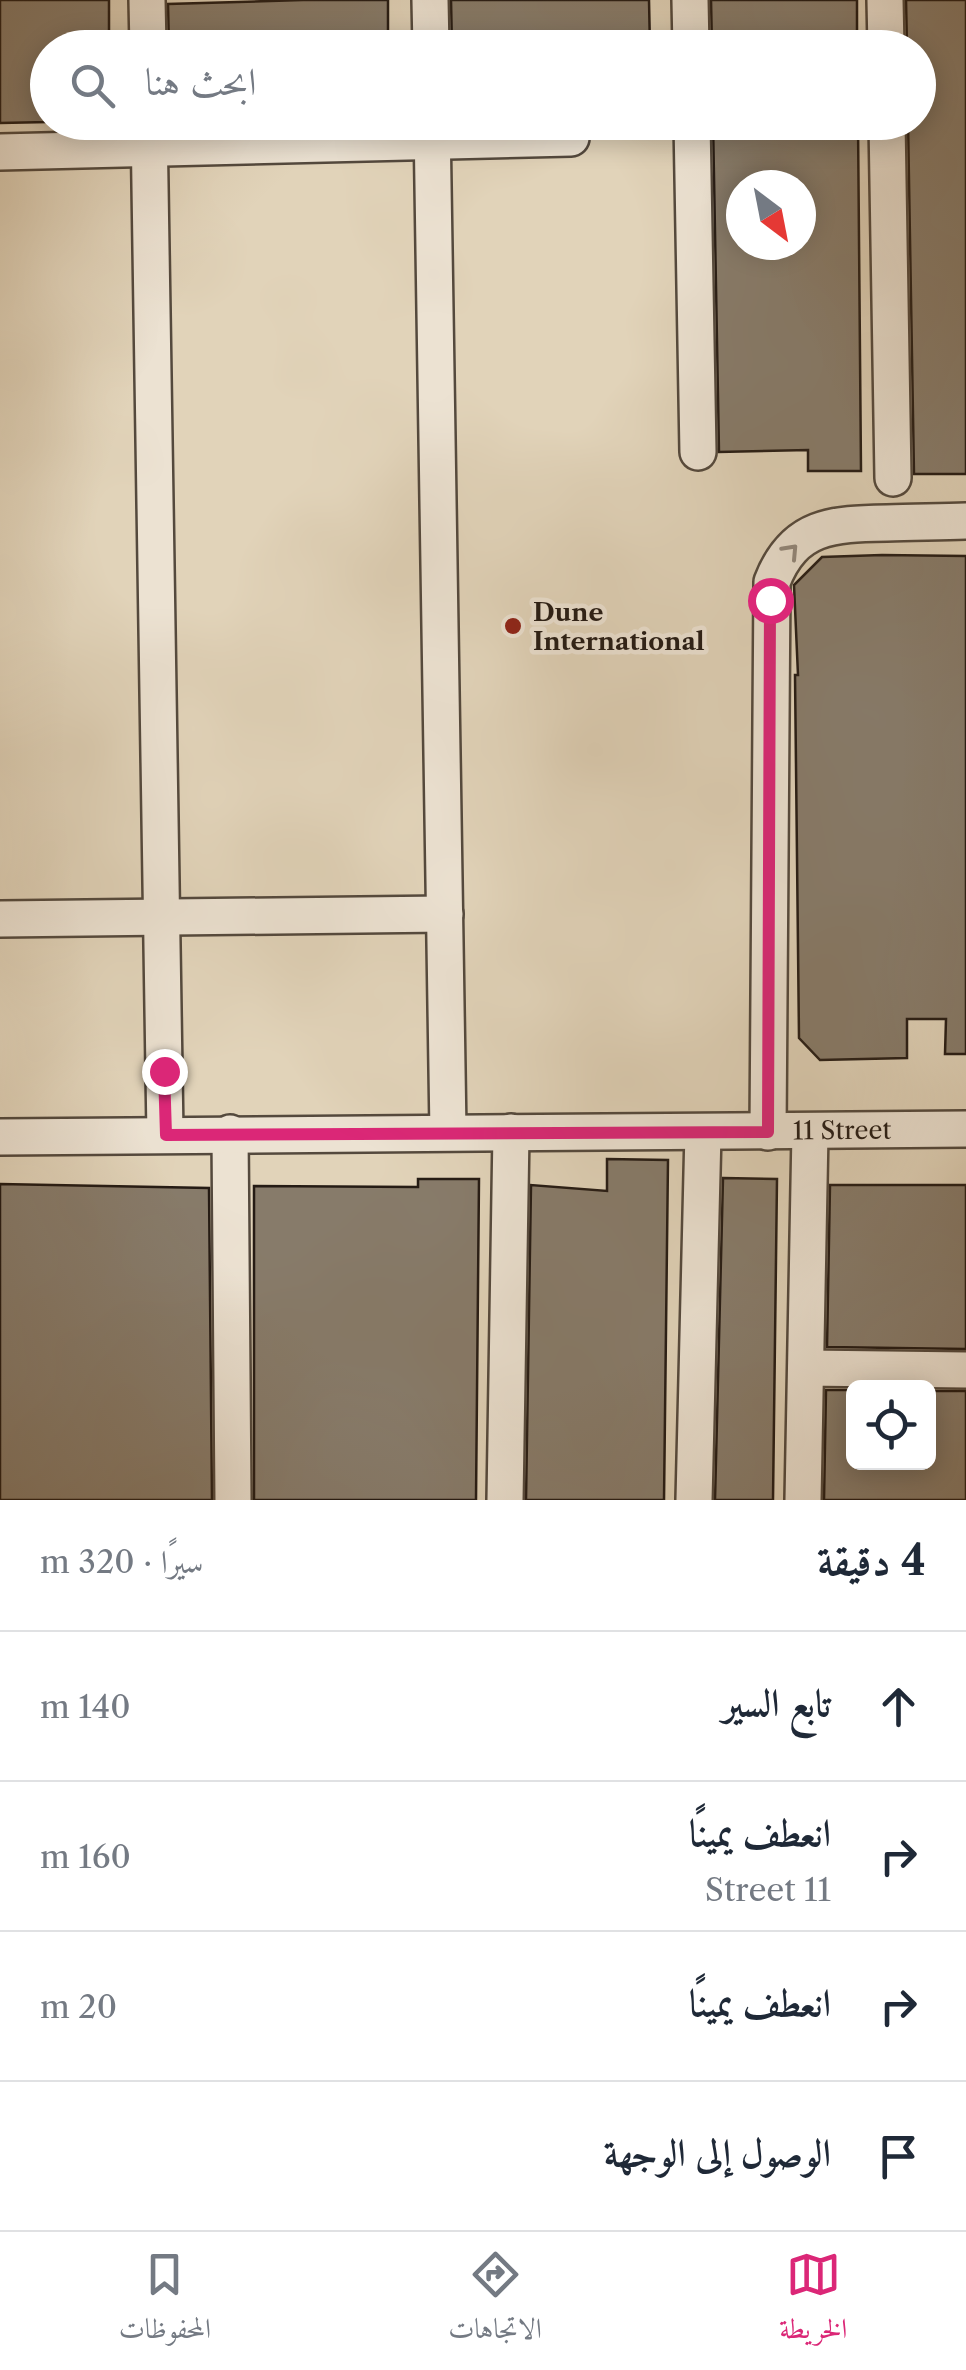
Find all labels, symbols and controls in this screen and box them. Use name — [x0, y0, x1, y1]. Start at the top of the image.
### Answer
search box — [30, 30, 936, 140]
icon: search — [65, 58, 120, 113]
text: ابحث هنا — [145, 58, 256, 105]
north arrow — [726, 170, 816, 260]
one-way arrow — [780, 544, 798, 563]
route start — [748, 578, 794, 624]
place label: Dune International — [533, 597, 705, 657]
marker: Dune International — [502, 615, 524, 637]
route end — [142, 1049, 188, 1095]
street label: 11 Street — [793, 1114, 892, 1146]
map controls — [846, 1380, 936, 1470]
button: locate — [846, 1380, 936, 1470]
text: 4 دقيقة — [817, 1534, 926, 1586]
text: سيرًا · 320 m — [40, 1542, 203, 1581]
text: تابع السير — [722, 1679, 831, 1726]
icon: ahead — [871, 1679, 926, 1734]
text: 140 m — [40, 1687, 131, 1726]
text: انعطف يمينًا — [689, 1809, 831, 1856]
icon: right — [871, 1829, 926, 1884]
text: 160 m — [40, 1837, 131, 1876]
text: 11 Street — [705, 1870, 831, 1909]
text: انعطف يمينًا — [689, 1979, 831, 2026]
icon: right — [871, 1979, 926, 2034]
text: 20 m — [40, 1987, 117, 2026]
text: الوصول إلى الوجهة — [604, 2129, 831, 2176]
icon: arrive — [871, 2129, 926, 2184]
tab: المحفوظات — [119, 2247, 211, 2356]
tab: الاتجاهات — [448, 2247, 542, 2356]
tab: الخريطة — [779, 2247, 847, 2356]

